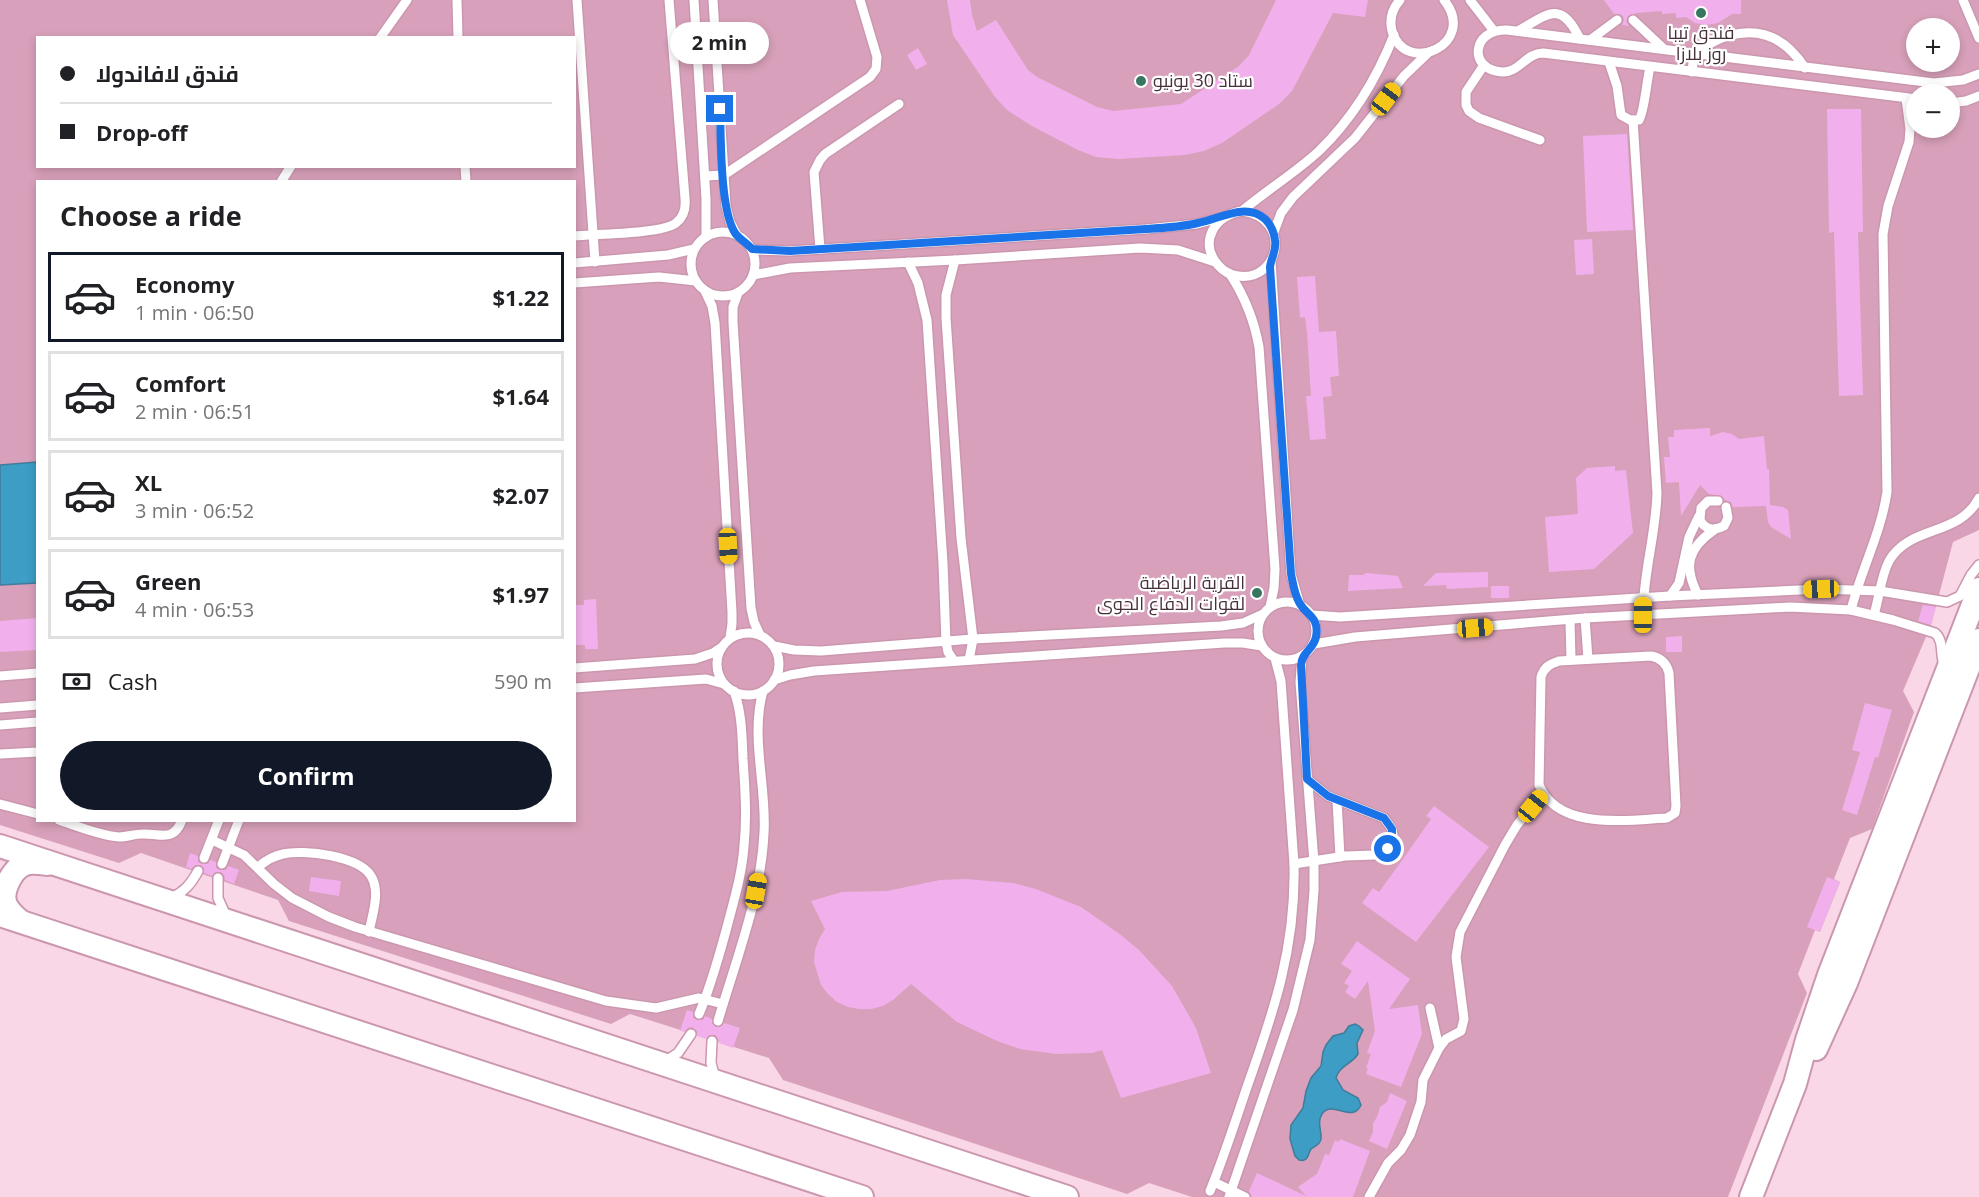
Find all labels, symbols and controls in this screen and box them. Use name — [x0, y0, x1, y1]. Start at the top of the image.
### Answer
marker: فندق تيبا روز بلازا — [1694, 6, 1708, 20]
map controls — [1906, 18, 1960, 138]
button: + — [1906, 18, 1960, 72]
place label: فندق تيبا روز بلازا — [1668, 20, 1734, 65]
callout: 2 min — [670, 22, 770, 64]
text: 2 min — [692, 29, 747, 56]
text: فندق لافاندولا — [96, 58, 239, 88]
place label: ستاد 30 يونيو — [1153, 68, 1253, 92]
marker: ستاد 30 يونيو — [1134, 74, 1148, 88]
car — [1368, 79, 1404, 119]
button: − — [1906, 84, 1960, 138]
route end — [706, 95, 733, 122]
text: Drop-off — [96, 117, 188, 147]
text: Choose a ride — [60, 197, 242, 234]
text: Economy — [135, 269, 234, 299]
icon: car — [63, 270, 117, 324]
text: $1.22 — [492, 282, 549, 312]
text: 1 min · 06:50 — [135, 299, 254, 326]
text: Comfort — [135, 368, 226, 398]
icon: car — [63, 369, 117, 423]
text: $1.64 — [492, 381, 549, 411]
text: 2 min · 06:51 — [135, 398, 254, 425]
text: XL — [135, 467, 162, 497]
icon: car — [63, 468, 117, 522]
text: $2.07 — [492, 480, 549, 510]
text: 3 min · 06:52 — [135, 497, 254, 524]
car — [718, 528, 738, 564]
text: Green — [135, 566, 201, 596]
icon: car — [63, 567, 117, 621]
place label: القرية الرياضية لقوات الدفاع الجوى — [1097, 570, 1245, 616]
text: $1.97 — [492, 579, 549, 609]
car — [1803, 579, 1839, 599]
marker: القرية الرياضية لقوات الدفاع الجوى — [1250, 586, 1264, 600]
text: 4 min · 06:53 — [135, 596, 254, 623]
car — [1634, 597, 1652, 633]
car — [1456, 617, 1494, 639]
icon: cash — [60, 665, 93, 698]
text: Cash — [108, 666, 158, 696]
text: 590 m — [494, 668, 552, 695]
button: Confirm — [60, 741, 552, 810]
car — [1515, 786, 1551, 826]
route start — [1374, 835, 1401, 862]
car — [744, 872, 768, 910]

